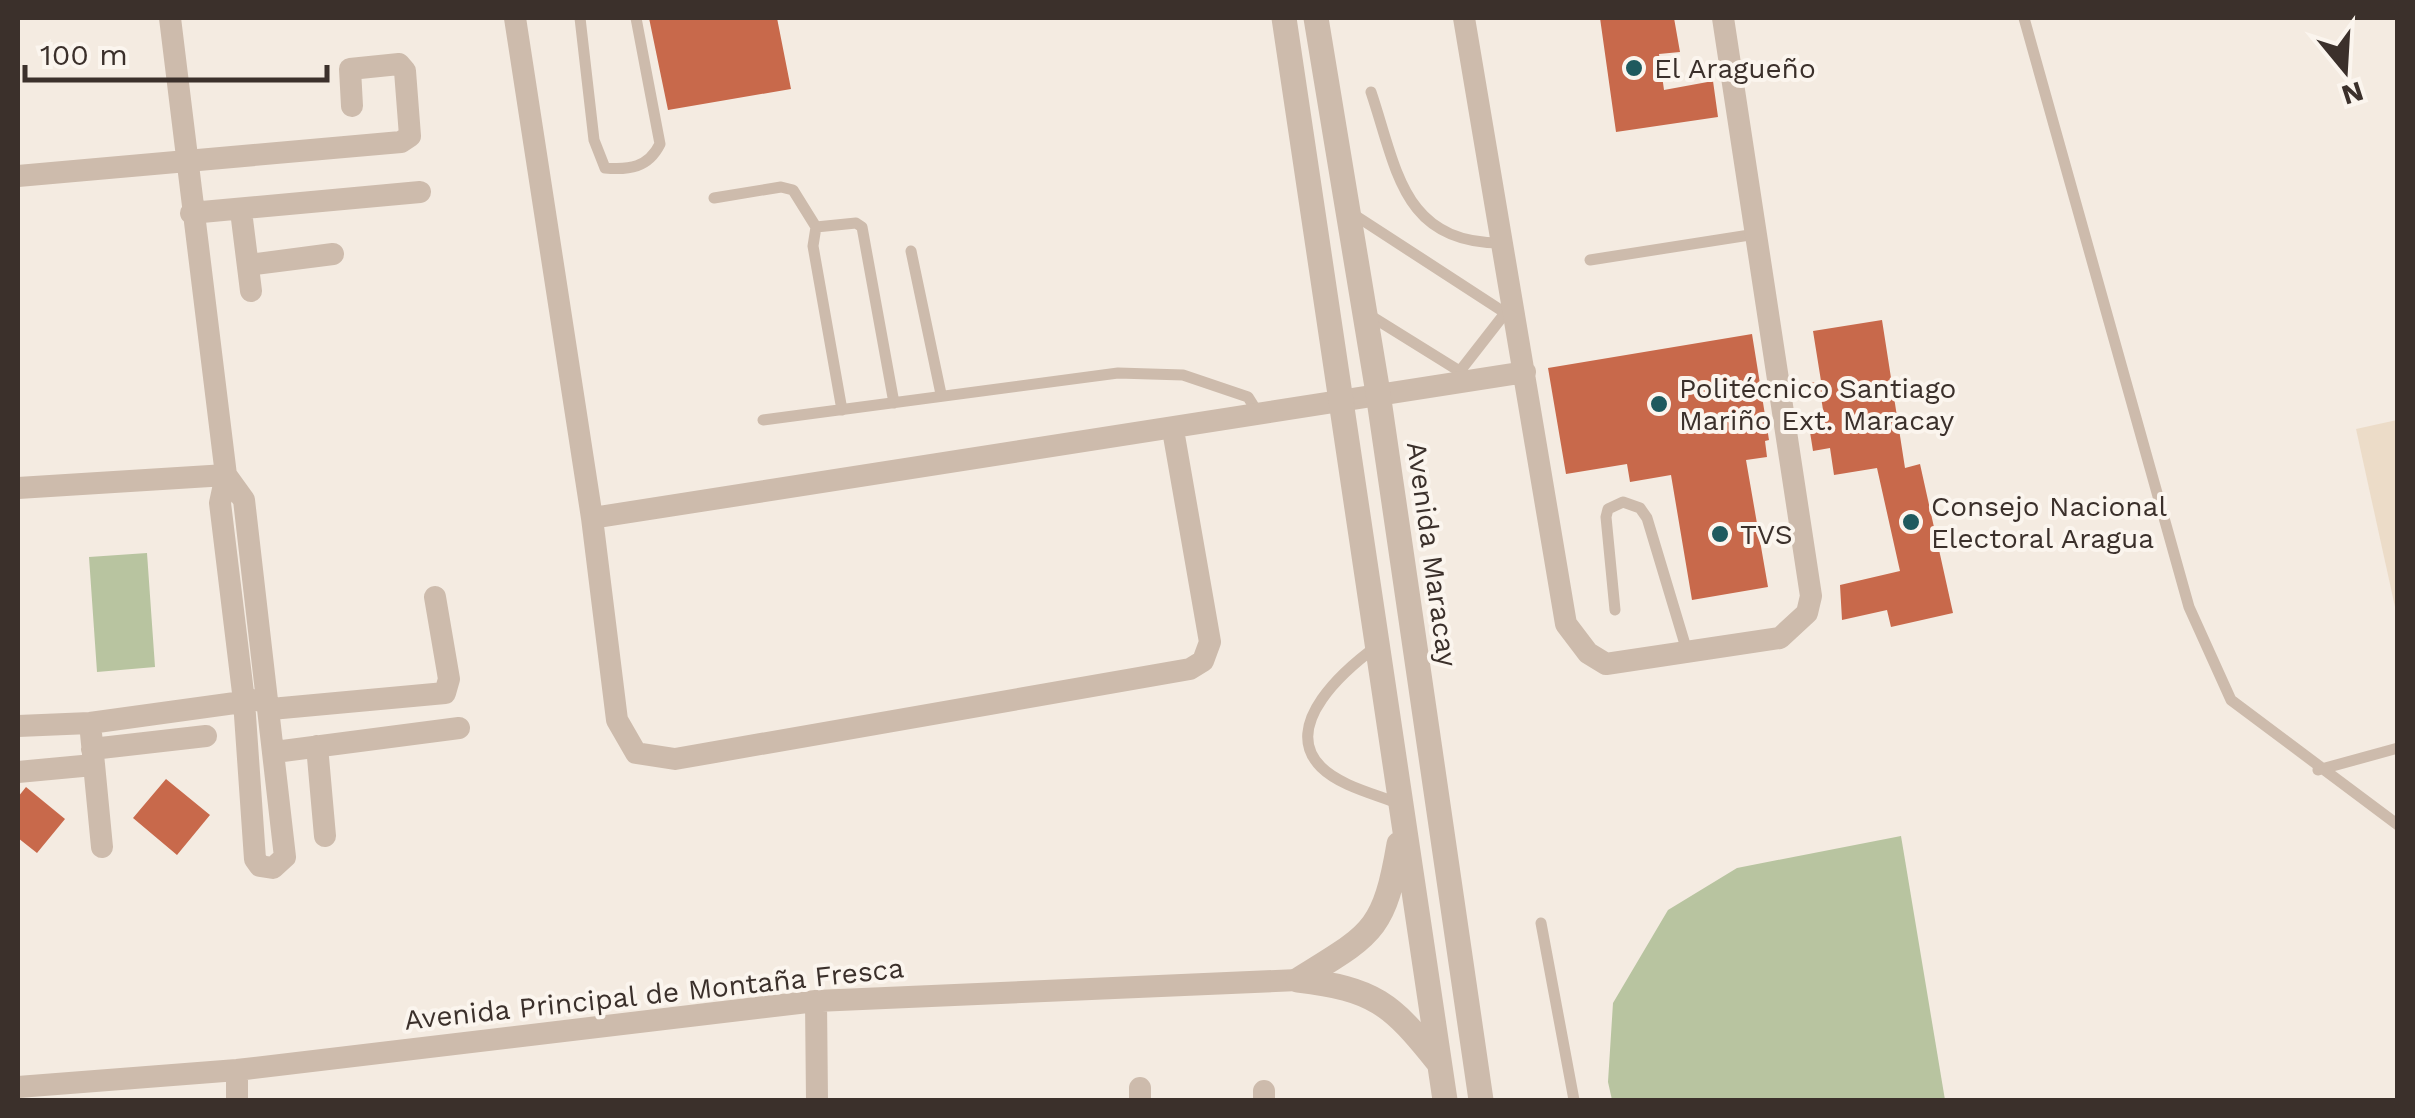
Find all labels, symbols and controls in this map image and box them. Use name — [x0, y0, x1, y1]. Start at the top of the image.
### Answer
scale bar — [25, 20, 328, 82]
north arrow — [2295, 20, 2395, 120]
text: 100 m — [40, 37, 128, 72]
place label: El Aragueño — [1654, 52, 1816, 85]
marker: El Aragueño — [1623, 57, 1645, 79]
text: N — [2338, 74, 2368, 112]
place label: Politécnico Santiago Mariño Ext. Maracay — [1679, 372, 1956, 437]
marker: Politécnico Santiago Mariño Ext. Maracay — [1648, 393, 1670, 415]
street label: Avenida Maracay — [1400, 439, 1464, 669]
place label: Consejo Nacional Electoral Aragua — [1931, 490, 2167, 555]
marker: Consejo Nacional Electoral Aragua — [1900, 511, 1922, 533]
place label: TVS — [1740, 518, 1793, 551]
marker: TVS — [1709, 523, 1731, 545]
street label: Avenida Principal de Montaña Fresca — [403, 951, 906, 1037]

